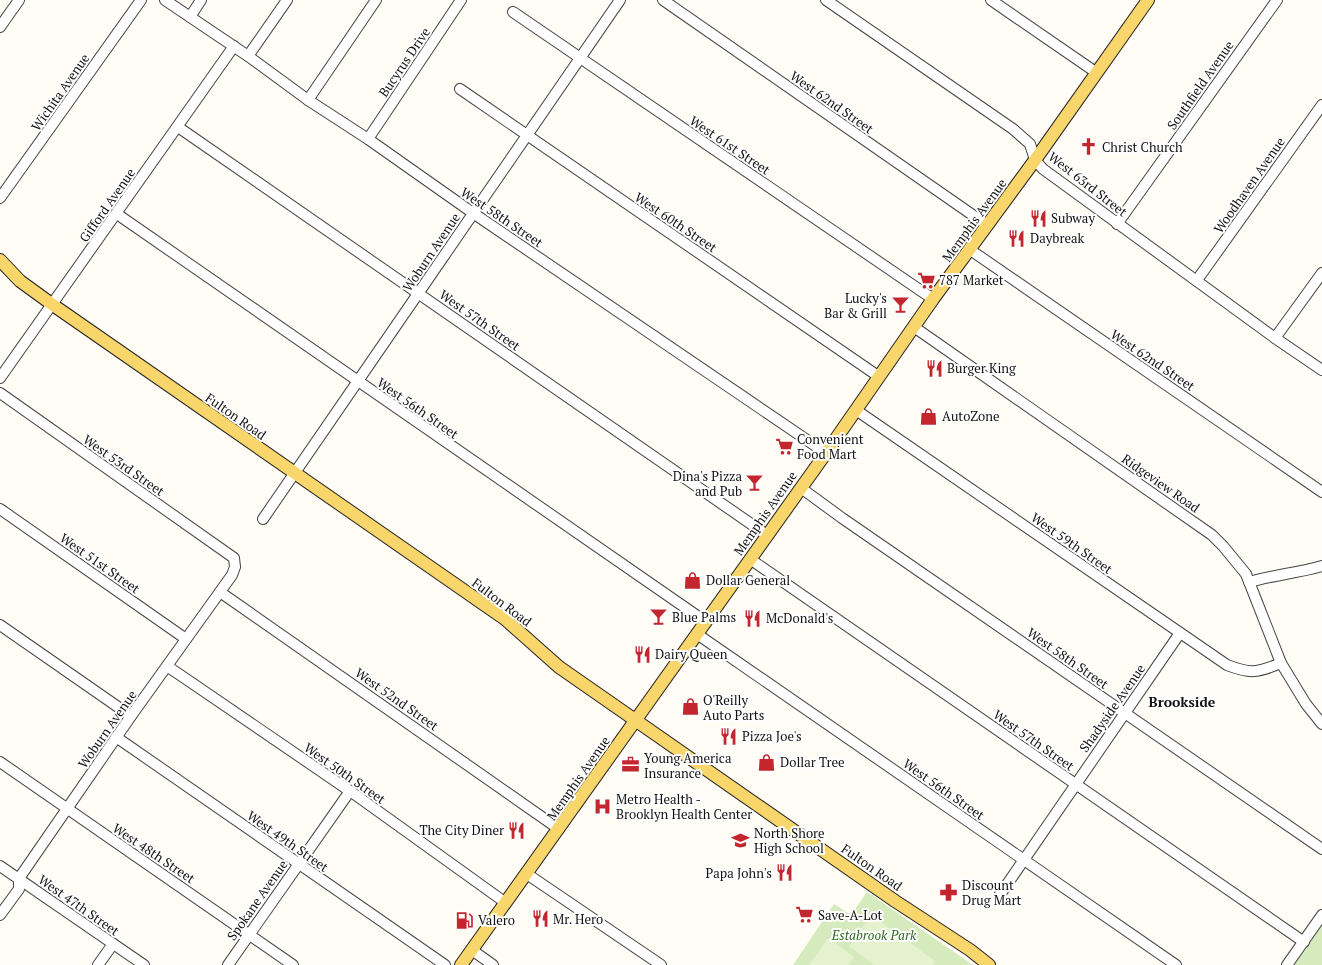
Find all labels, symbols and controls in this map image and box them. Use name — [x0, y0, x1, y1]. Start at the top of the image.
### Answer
street label: Bucyrus Drive — [374, 24, 434, 100]
street label: Southfield Avenue — [1163, 37, 1237, 133]
street label: Wichita Avenue — [27, 50, 93, 134]
street label: West 62nd Street — [787, 66, 877, 138]
street label: West 61st Street — [686, 111, 774, 179]
street label: Woodhaven Avenue — [1209, 133, 1289, 237]
church icon: Christ Church — [1079, 137, 1099, 157]
place label: Christ Church — [1102, 138, 1183, 156]
street label: West 63rd Street — [1045, 148, 1131, 221]
street label: Gifford Avenue — [75, 164, 139, 246]
street label: Memphis Avenue — [938, 175, 1010, 265]
street label: West 58th Street — [457, 183, 547, 251]
street label: West 60th Street — [631, 188, 721, 256]
restaurant icon: Subway — [1028, 208, 1048, 228]
street label: Woburn Avenue — [398, 209, 464, 295]
place label: Subway — [1051, 209, 1095, 227]
restaurant icon: Daybreak — [1007, 228, 1027, 248]
place label: Daybreak — [1030, 229, 1085, 247]
supermarket icon: 787 Market — [916, 270, 936, 290]
place label: 787 Market — [939, 271, 1004, 289]
street label: West 57th Street — [436, 285, 524, 355]
place label: Lucky's Bar & Grill — [824, 289, 887, 322]
bar icon: Lucky's Bar & Grill — [890, 295, 910, 315]
street label: West 62nd Street — [1107, 325, 1199, 395]
restaurant icon: Burger King — [924, 358, 944, 378]
place label: Burger King — [947, 359, 1016, 377]
street label: West 56th Street — [374, 373, 462, 443]
street label: Fulton Road — [202, 388, 270, 444]
shop icon: AutoZone — [919, 406, 939, 426]
place label: AutoZone — [942, 407, 999, 425]
street label: West 53rd Street — [80, 430, 168, 500]
place label: Convenient Food Mart — [797, 430, 864, 463]
supermarket icon: Convenient Food Mart — [774, 436, 794, 456]
street label: Ridgeview Road — [1118, 449, 1204, 517]
place label: Dina's Pizza and Pub — [673, 467, 742, 500]
street label: Memphis Avenue — [729, 467, 801, 559]
bar icon: Dina's Pizza and Pub — [745, 473, 765, 493]
street label: West 59th Street — [1028, 508, 1116, 578]
street label: West 51st Street — [56, 529, 144, 597]
shop icon: Dollar General — [683, 570, 703, 590]
place label: Dollar General — [706, 571, 790, 589]
street label: Fulton Road — [468, 574, 536, 630]
bar icon: Blue Palms — [649, 607, 669, 627]
place label: Blue Palms — [672, 608, 736, 626]
restaurant icon: McDonald's — [743, 608, 763, 628]
place label: McDonald's — [766, 609, 833, 627]
street label: West 58th Street — [1024, 623, 1112, 693]
restaurant icon: Dairy Queen — [632, 644, 652, 664]
place label: Dairy Queen — [655, 645, 728, 663]
street label: Shadyside Avenue — [1075, 660, 1149, 756]
street label: West 52nd Street — [352, 663, 442, 735]
street label: Woburn Avenue — [73, 686, 141, 772]
place label: O'Reilly Auto Parts — [703, 691, 764, 724]
district label: Brookside — [1149, 692, 1216, 711]
shop icon: O'Reilly Auto Parts — [680, 697, 700, 717]
street label: West 57th Street — [990, 705, 1078, 775]
restaurant icon: Pizza Joe's — [719, 726, 739, 746]
place label: Pizza Joe's — [742, 727, 802, 745]
street label: Memphis Avenue — [542, 732, 614, 824]
street label: West 50th Street — [301, 738, 389, 808]
place label: Young America Insurance — [644, 749, 732, 782]
shop icon: Dollar Tree — [757, 752, 777, 772]
place label: Dollar Tree — [780, 753, 845, 771]
street label: West 56th Street — [900, 754, 988, 824]
office icon: Young America Insurance — [621, 755, 641, 775]
place label: Metro Health - Brooklyn Health Center — [616, 790, 752, 823]
hospital icon: Metro Health - Brooklyn Health Center — [593, 796, 613, 816]
street label: West 49th Street — [244, 806, 332, 876]
street label: West 48th Street — [109, 819, 199, 887]
restaurant icon: The City Diner — [507, 820, 527, 840]
place label: The City Diner — [419, 821, 504, 839]
place label: North Shore High School — [754, 824, 825, 857]
school or university icon: North Shore High School — [731, 830, 751, 850]
street label: Fulton Road — [838, 839, 906, 895]
street label: Spokane Avenue — [223, 856, 291, 944]
restaurant icon: Papa John's — [775, 863, 795, 883]
place label: Papa John's — [706, 864, 772, 882]
street label: West 47th Street — [35, 870, 123, 940]
place label: Discount Drug Mart — [962, 876, 1021, 909]
pharmacy icon: Discount Drug Mart — [939, 882, 959, 902]
supermarket icon: Save-A-Lot — [795, 905, 815, 925]
place label: Save-A-Lot — [818, 906, 883, 924]
restaurant icon: Mr. Hero — [530, 909, 550, 929]
fuel station icon: Valero — [455, 910, 475, 930]
place label: Mr. Hero — [553, 910, 603, 928]
place label: Valero — [478, 911, 515, 929]
park label: Estabrook Park — [831, 926, 917, 944]

